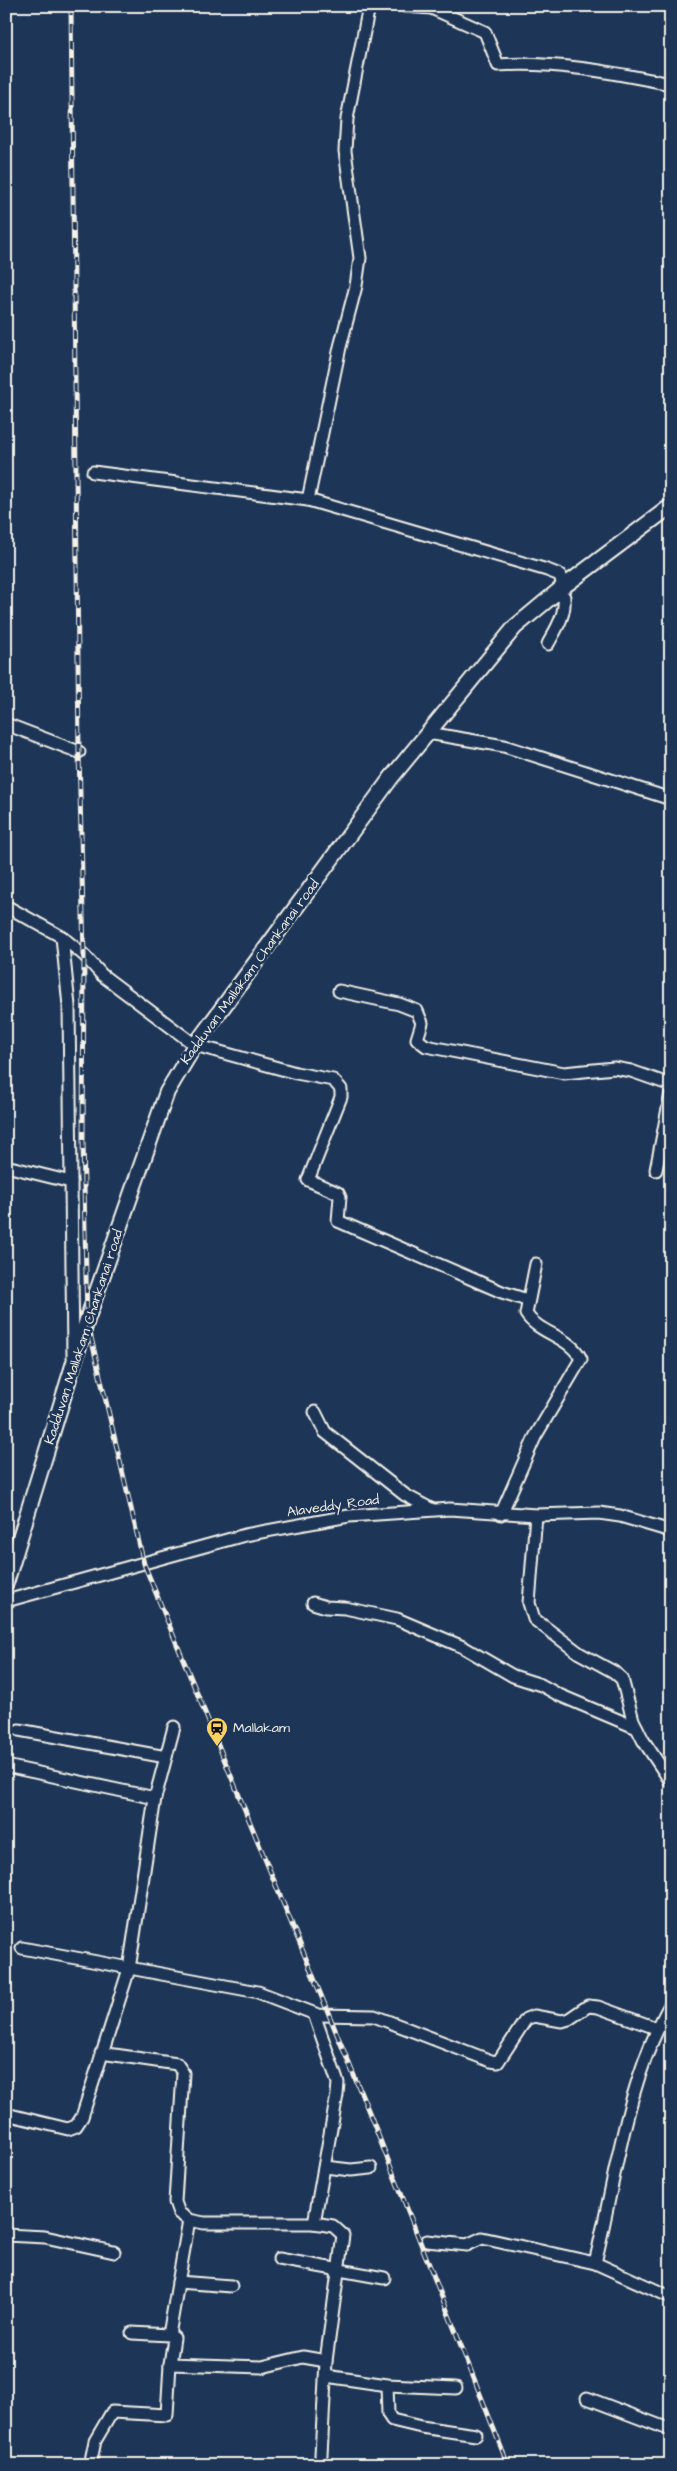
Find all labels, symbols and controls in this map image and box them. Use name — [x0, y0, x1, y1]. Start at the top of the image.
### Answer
street label: Kadduvan Mallakam Chankanai road — [176, 875, 324, 1069]
street label: Kadduvan Mallakam Chankanai road — [40, 1227, 128, 1447]
street label: Alaveddy Road — [286, 1490, 380, 1522]
station icon: Mallakam — [205, 1716, 229, 1747]
place label: Mallakam — [233, 1718, 290, 1738]

